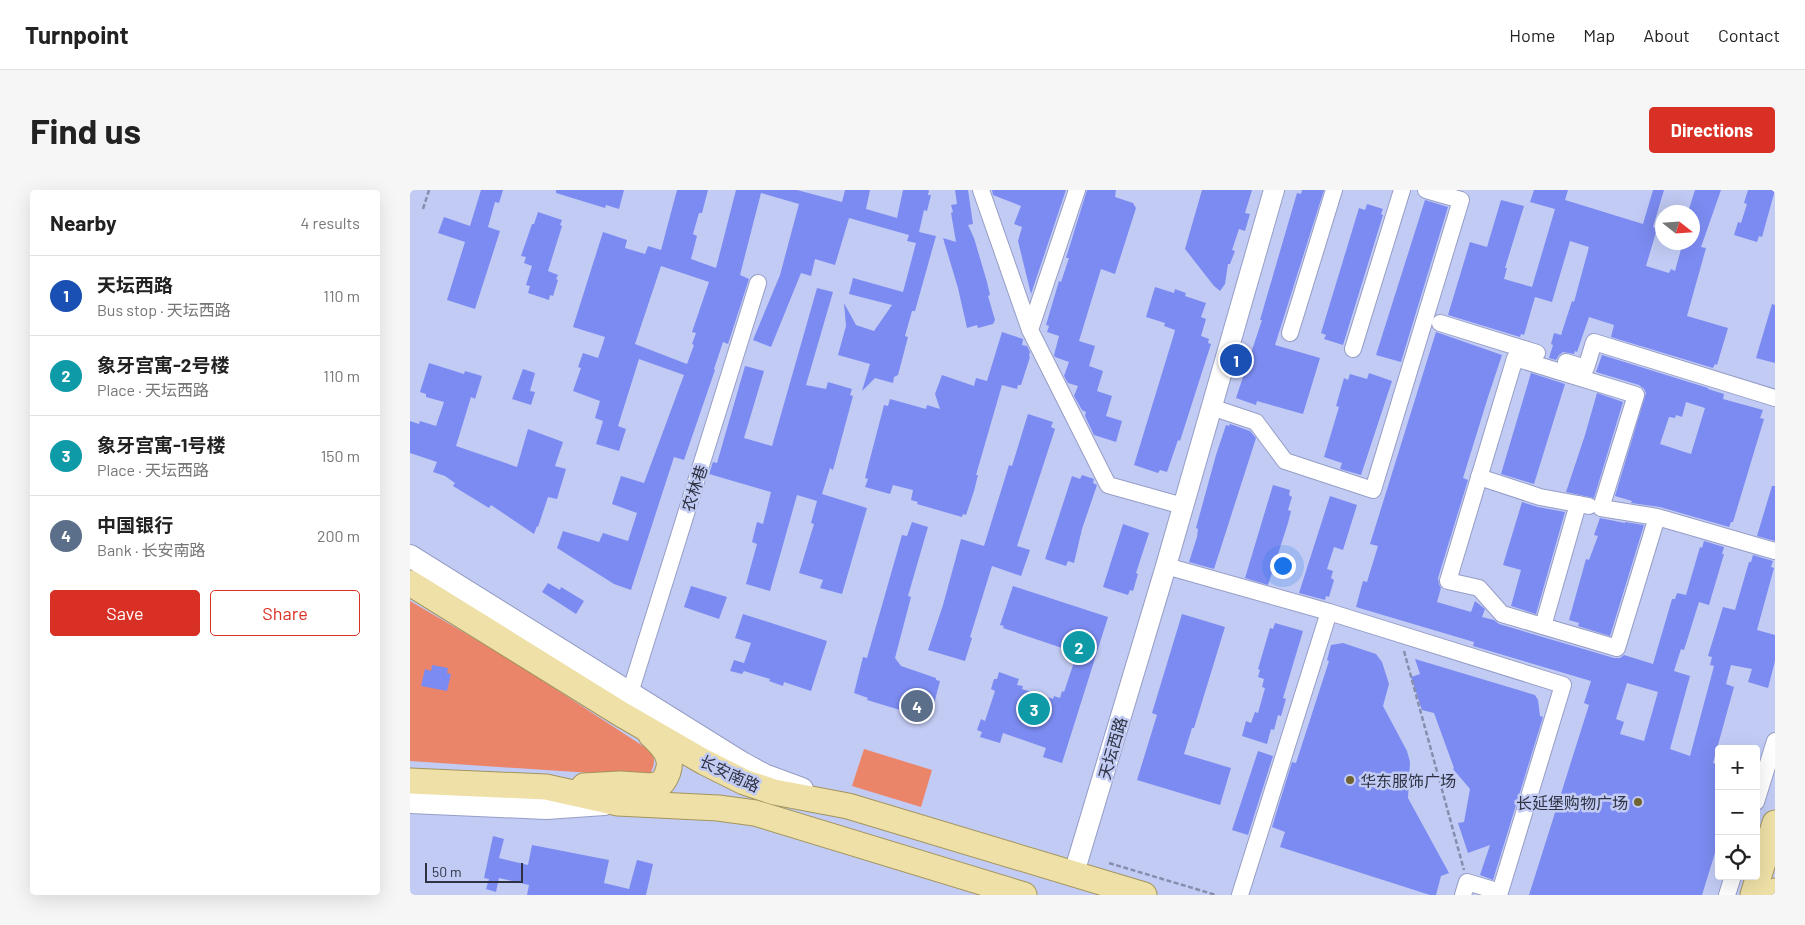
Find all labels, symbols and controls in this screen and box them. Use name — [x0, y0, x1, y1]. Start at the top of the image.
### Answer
text: Turnpoint — [25, 20, 129, 49]
text: Home — [1509, 24, 1555, 46]
text: Map — [1583, 24, 1615, 46]
text: About — [1643, 24, 1690, 46]
text: Contact — [1718, 24, 1780, 46]
button: Directions — [1649, 107, 1775, 153]
text: Find us — [30, 109, 141, 151]
north arrow — [1655, 205, 1700, 250]
text: Nearby — [50, 210, 116, 235]
text: 4 results — [300, 213, 360, 232]
text: 天坛西路 — [97, 273, 173, 296]
text: 1 — [63, 286, 69, 305]
text: 110 m — [323, 286, 360, 305]
text: Bus stop · 天坛西路 — [97, 300, 231, 319]
pin: 1 — [1220, 341, 1252, 379]
text: 象牙宫寓-2号楼 — [97, 353, 229, 376]
text: 2 — [62, 366, 70, 385]
text: 110 m — [323, 366, 360, 385]
text: Place · 天坛西路 — [97, 380, 209, 399]
text: 象牙宫寓-1号楼 — [97, 433, 226, 456]
text: 3 — [62, 446, 70, 465]
text: 150 m — [321, 446, 360, 465]
text: Place · 天坛西路 — [97, 460, 209, 479]
street label: 农林巷 — [678, 462, 710, 514]
text: 中国银行 — [97, 513, 173, 536]
text: 4 — [61, 526, 71, 545]
text: 200 m — [317, 526, 360, 545]
text: Bank · 长安南路 — [97, 540, 206, 559]
your location — [1270, 553, 1296, 579]
button: Save — [50, 590, 200, 636]
button: Share — [210, 590, 360, 636]
pin: 2 — [1063, 628, 1095, 666]
pin: 4 — [901, 687, 933, 725]
pin: 3 — [1018, 690, 1050, 728]
street label: 天坛西路 — [1094, 715, 1130, 781]
map controls — [1715, 745, 1760, 880]
button: + — [1715, 745, 1760, 790]
street label: 长安南路 — [697, 751, 763, 795]
place label: 华东服饰广场 — [1360, 771, 1456, 790]
marker: 华东服饰广场 — [1344, 774, 1356, 786]
button: − — [1715, 790, 1760, 835]
place label: 长延堡购物广场 — [1516, 793, 1628, 812]
marker: 长延堡购物广场 — [1632, 796, 1644, 808]
button: locate — [1715, 835, 1760, 880]
scale bar — [425, 860, 522, 883]
text: 50 m — [432, 863, 461, 880]

